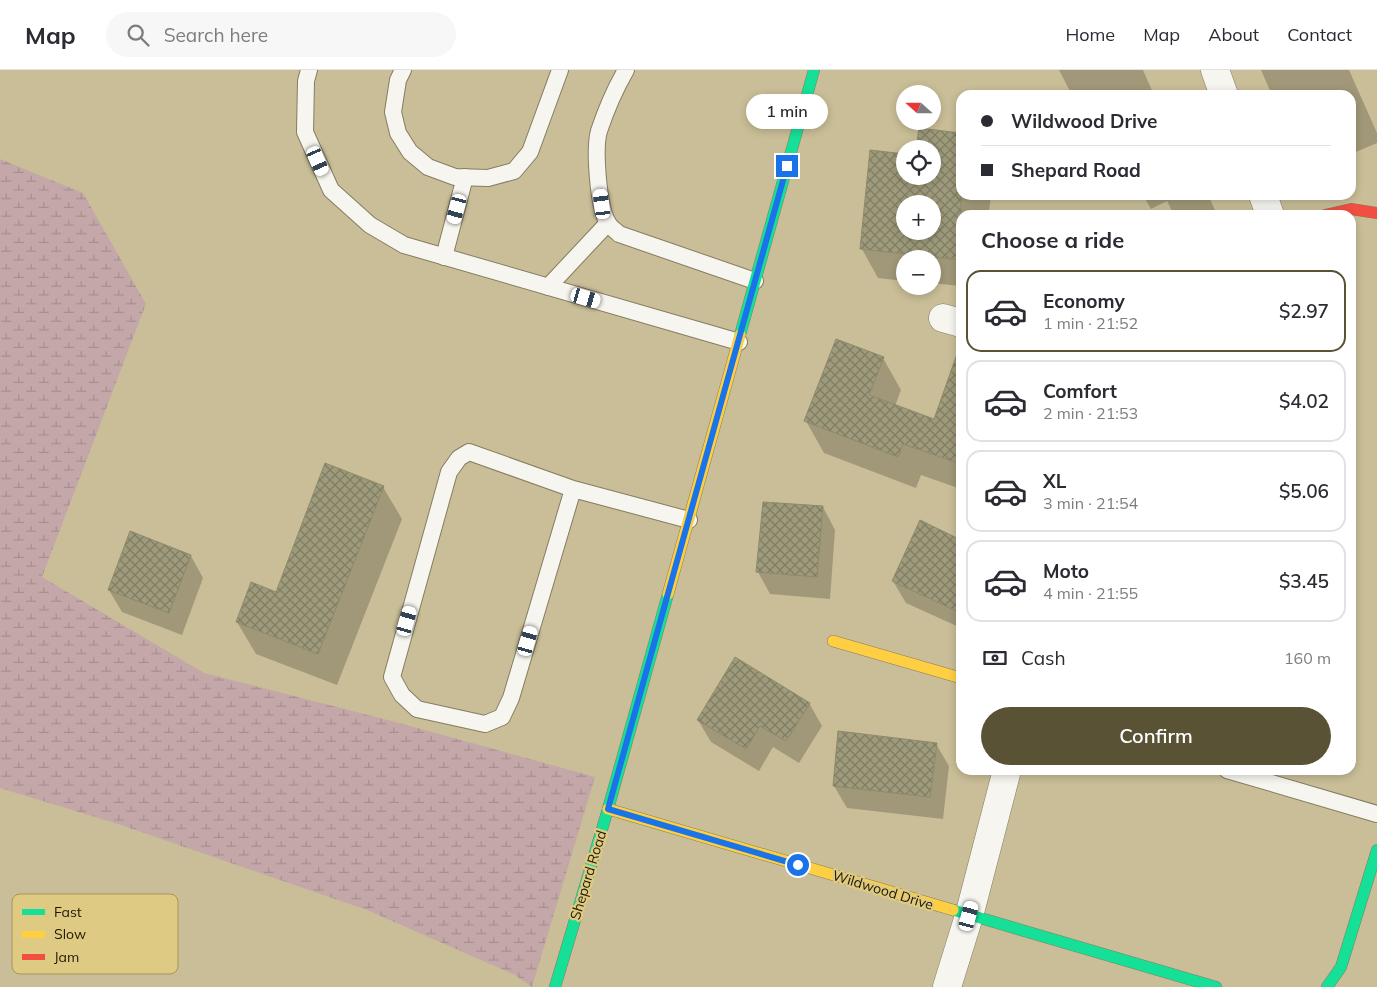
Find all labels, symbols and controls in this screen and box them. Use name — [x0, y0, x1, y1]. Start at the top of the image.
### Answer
search box — [106, 12, 456, 57]
text: Map — [25, 20, 76, 50]
icon: search — [124, 21, 152, 49]
text: Search here — [164, 23, 268, 47]
text: Home — [1065, 23, 1115, 46]
text: Map — [1143, 23, 1180, 46]
text: About — [1208, 23, 1259, 46]
text: Contact — [1287, 23, 1352, 46]
north arrow — [896, 85, 941, 130]
map controls — [896, 85, 941, 295]
callout: 1 min — [746, 93, 828, 128]
text: 1 min — [766, 101, 808, 121]
text: Wildwood Drive — [1011, 109, 1158, 133]
button: locate — [896, 140, 941, 185]
car — [305, 144, 330, 178]
route end — [776, 155, 798, 177]
text: Shepard Road — [1011, 158, 1141, 182]
car — [592, 188, 611, 220]
car — [445, 193, 468, 225]
button: + — [896, 195, 941, 240]
text: Choose a ride — [981, 226, 1124, 254]
button: − — [896, 250, 941, 295]
car — [569, 287, 602, 309]
icon: car — [983, 289, 1028, 334]
text: Economy — [1043, 289, 1125, 313]
text: $2.97 — [1279, 299, 1329, 323]
text: 1 min · 21:52 — [1043, 313, 1138, 333]
icon: car — [983, 379, 1028, 424]
text: Comfort — [1043, 379, 1117, 403]
text: $4.02 — [1279, 389, 1329, 413]
text: 2 min · 21:53 — [1043, 403, 1138, 423]
icon: car — [983, 469, 1028, 514]
text: XL — [1043, 469, 1066, 493]
text: $5.06 — [1279, 479, 1329, 503]
text: 3 min · 21:54 — [1043, 493, 1138, 513]
icon: car — [983, 559, 1028, 604]
text: Moto — [1043, 559, 1089, 583]
text: $3.45 — [1279, 569, 1329, 593]
text: 4 min · 21:55 — [1043, 583, 1138, 603]
car — [395, 605, 418, 637]
car — [516, 625, 539, 657]
icon: cash — [981, 644, 1009, 672]
text: Cash — [1021, 646, 1066, 670]
text: 160 m — [1284, 648, 1331, 668]
button: Confirm — [981, 707, 1331, 765]
street label: Shepard Road — [566, 828, 610, 922]
route start — [787, 854, 809, 876]
street label: Wildwood Drive — [830, 866, 936, 914]
legend — [12, 894, 178, 974]
car — [957, 900, 980, 932]
text: Fast — [54, 903, 82, 921]
text: Slow — [54, 925, 86, 943]
text: Jam — [54, 948, 79, 966]

